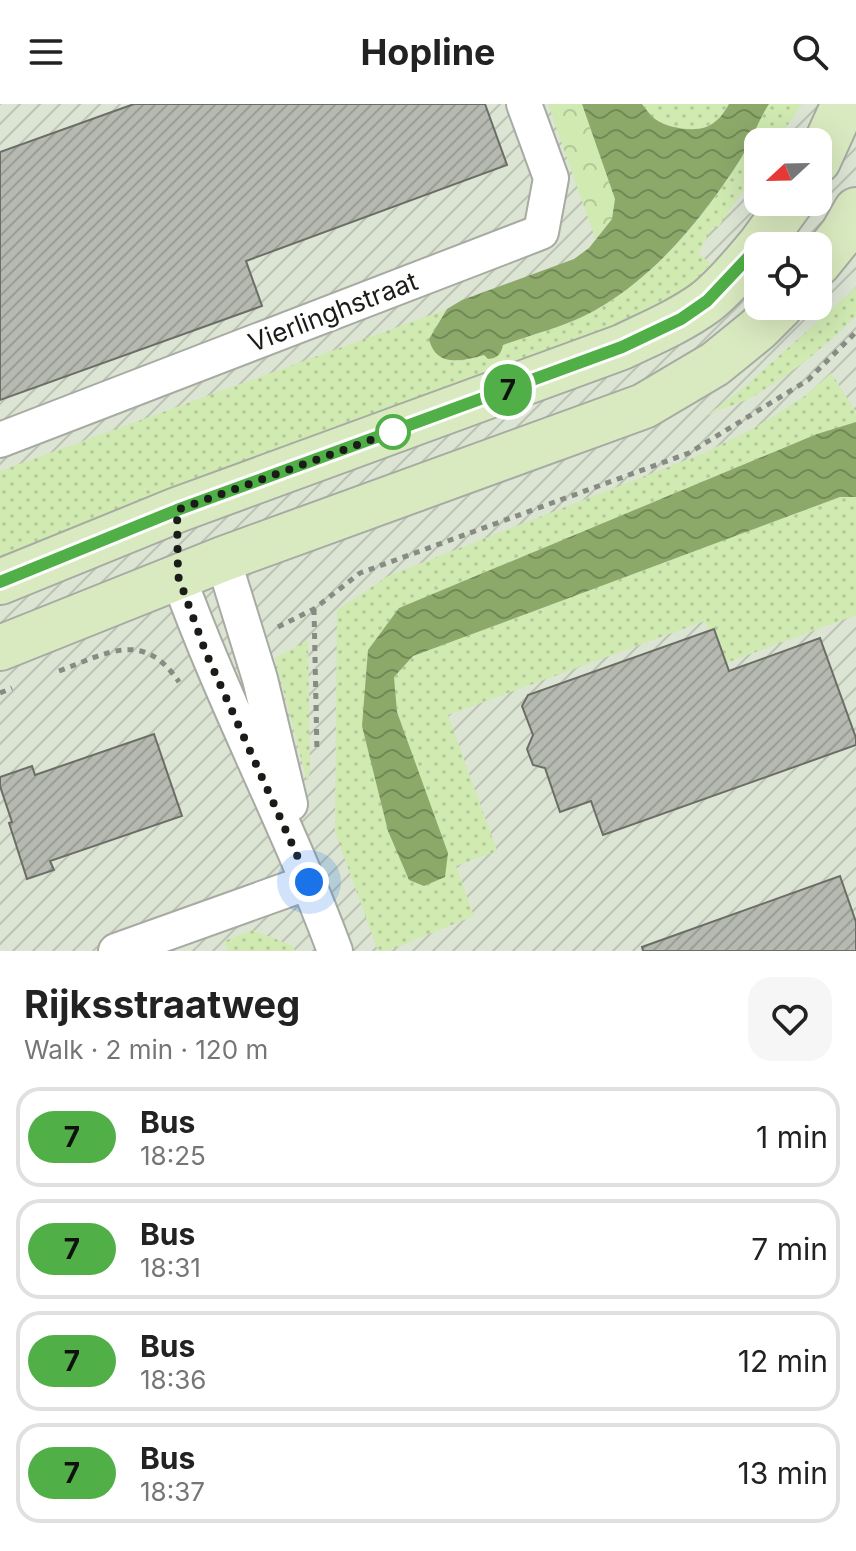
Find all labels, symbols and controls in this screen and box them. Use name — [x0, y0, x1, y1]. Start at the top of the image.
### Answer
icon: menu — [24, 30, 68, 74]
text: Hopline — [360, 30, 496, 74]
icon: search — [788, 30, 832, 74]
north arrow — [744, 128, 832, 216]
map controls — [744, 128, 832, 320]
button: locate — [744, 232, 832, 320]
street label: Vierlinghstraat — [244, 265, 422, 358]
line badge: 7 — [482, 364, 534, 416]
text: 7 — [500, 373, 516, 407]
unlabelled marker — [376, 415, 410, 449]
your location — [289, 862, 329, 902]
button: heart — [748, 977, 832, 1061]
text: Rijksstraatweg — [24, 981, 300, 1027]
text: Walk · 2 min · 120 m — [24, 1034, 268, 1065]
text: Bus — [140, 1104, 195, 1140]
text: 1 min — [756, 1119, 828, 1155]
text: 7 — [64, 1120, 80, 1154]
text: 18:25 — [140, 1140, 206, 1171]
text: Bus — [140, 1216, 195, 1252]
text: 7 min — [751, 1231, 828, 1267]
text: 7 — [64, 1232, 80, 1266]
text: 18:31 — [140, 1252, 201, 1283]
text: Bus — [140, 1328, 195, 1364]
text: 12 min — [738, 1343, 828, 1379]
text: 7 — [64, 1344, 80, 1378]
text: 18:36 — [140, 1364, 206, 1395]
text: Bus — [140, 1440, 195, 1476]
text: 13 min — [738, 1455, 828, 1491]
text: 7 — [64, 1456, 80, 1490]
text: 18:37 — [140, 1476, 205, 1507]

